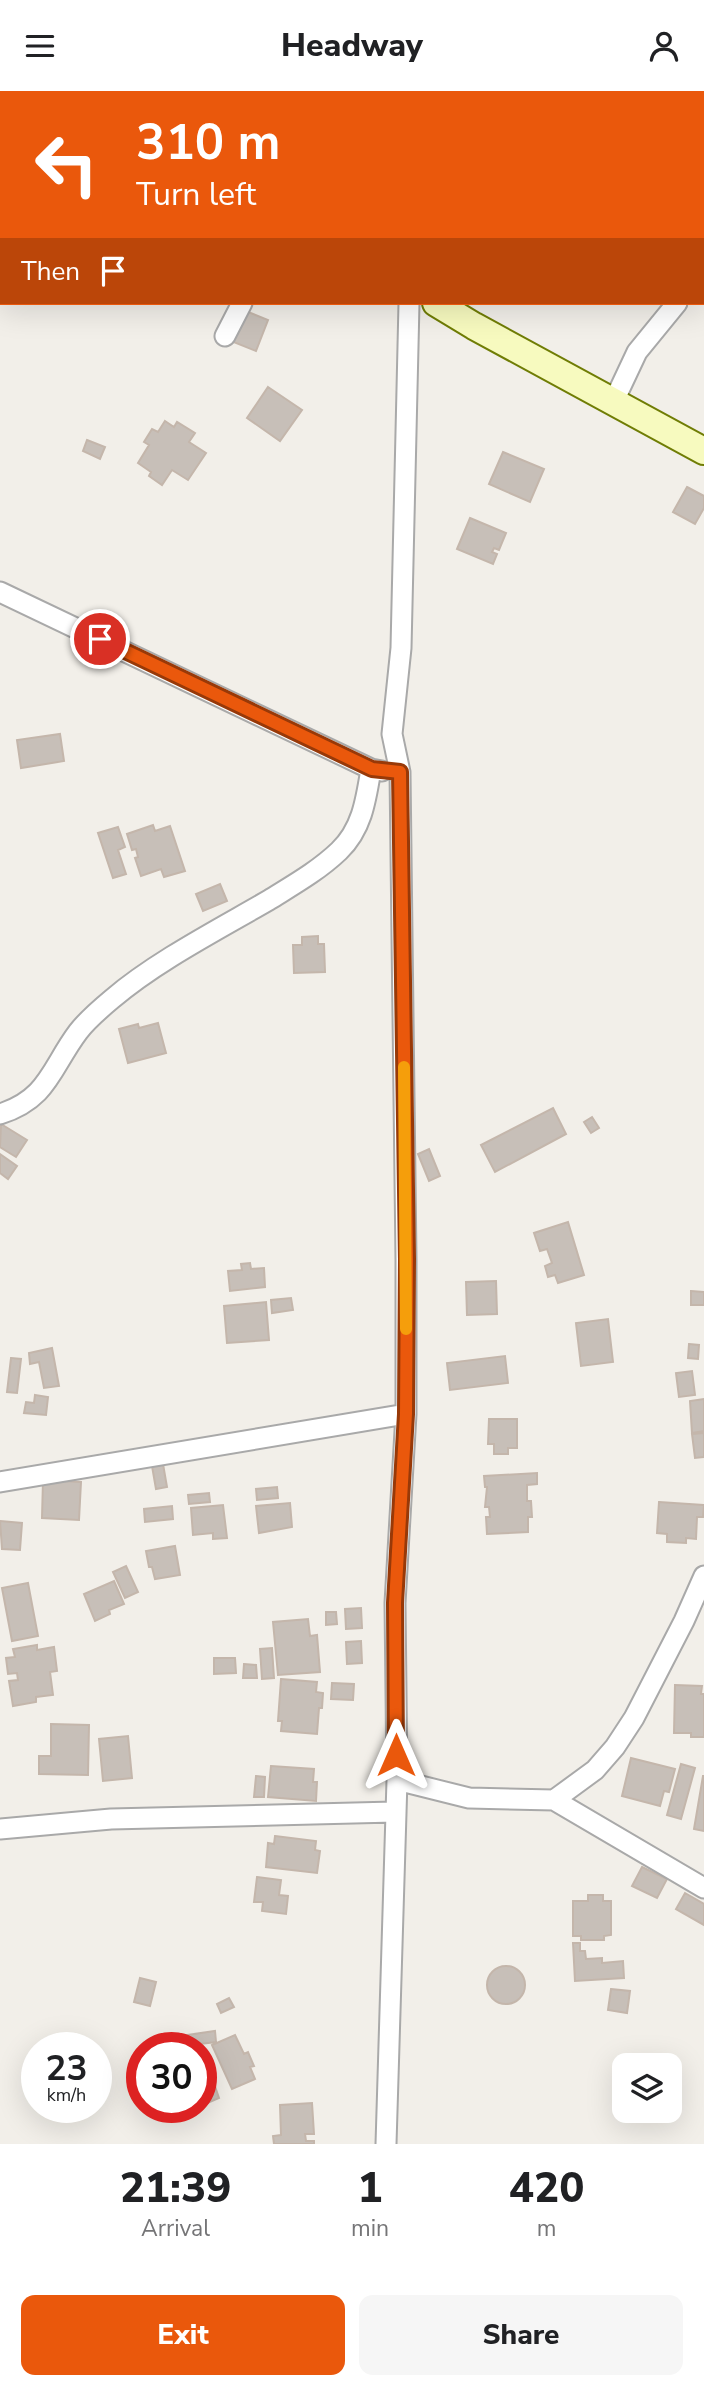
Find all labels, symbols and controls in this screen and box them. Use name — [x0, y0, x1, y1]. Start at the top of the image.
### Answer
text: Headway — [281, 24, 423, 67]
icon: menu — [21, 27, 59, 65]
icon: person — [645, 27, 683, 65]
text: 310 m — [136, 109, 280, 176]
icon: left — [21, 119, 112, 210]
text: Turn left — [136, 173, 256, 216]
icon: arrive — [94, 252, 132, 290]
text: Then — [21, 254, 80, 289]
pin — [70, 609, 130, 669]
icon: arrive — [81, 620, 119, 658]
position arrow — [359, 1718, 433, 1792]
speed limit sign: 30 — [126, 2032, 217, 2123]
text: 23 — [45, 2045, 88, 2092]
map controls — [612, 2053, 682, 2123]
button: layers — [612, 2053, 682, 2123]
text: km/h — [47, 2083, 86, 2107]
text: 21:39 — [120, 2160, 231, 2217]
text: 1 — [357, 2160, 383, 2217]
text: 420 — [509, 2160, 584, 2217]
text: Arrival — [141, 2213, 210, 2244]
text: min — [351, 2213, 389, 2244]
text: m — [537, 2213, 556, 2244]
button: Exit — [21, 2295, 345, 2375]
button: Share — [359, 2295, 683, 2375]

